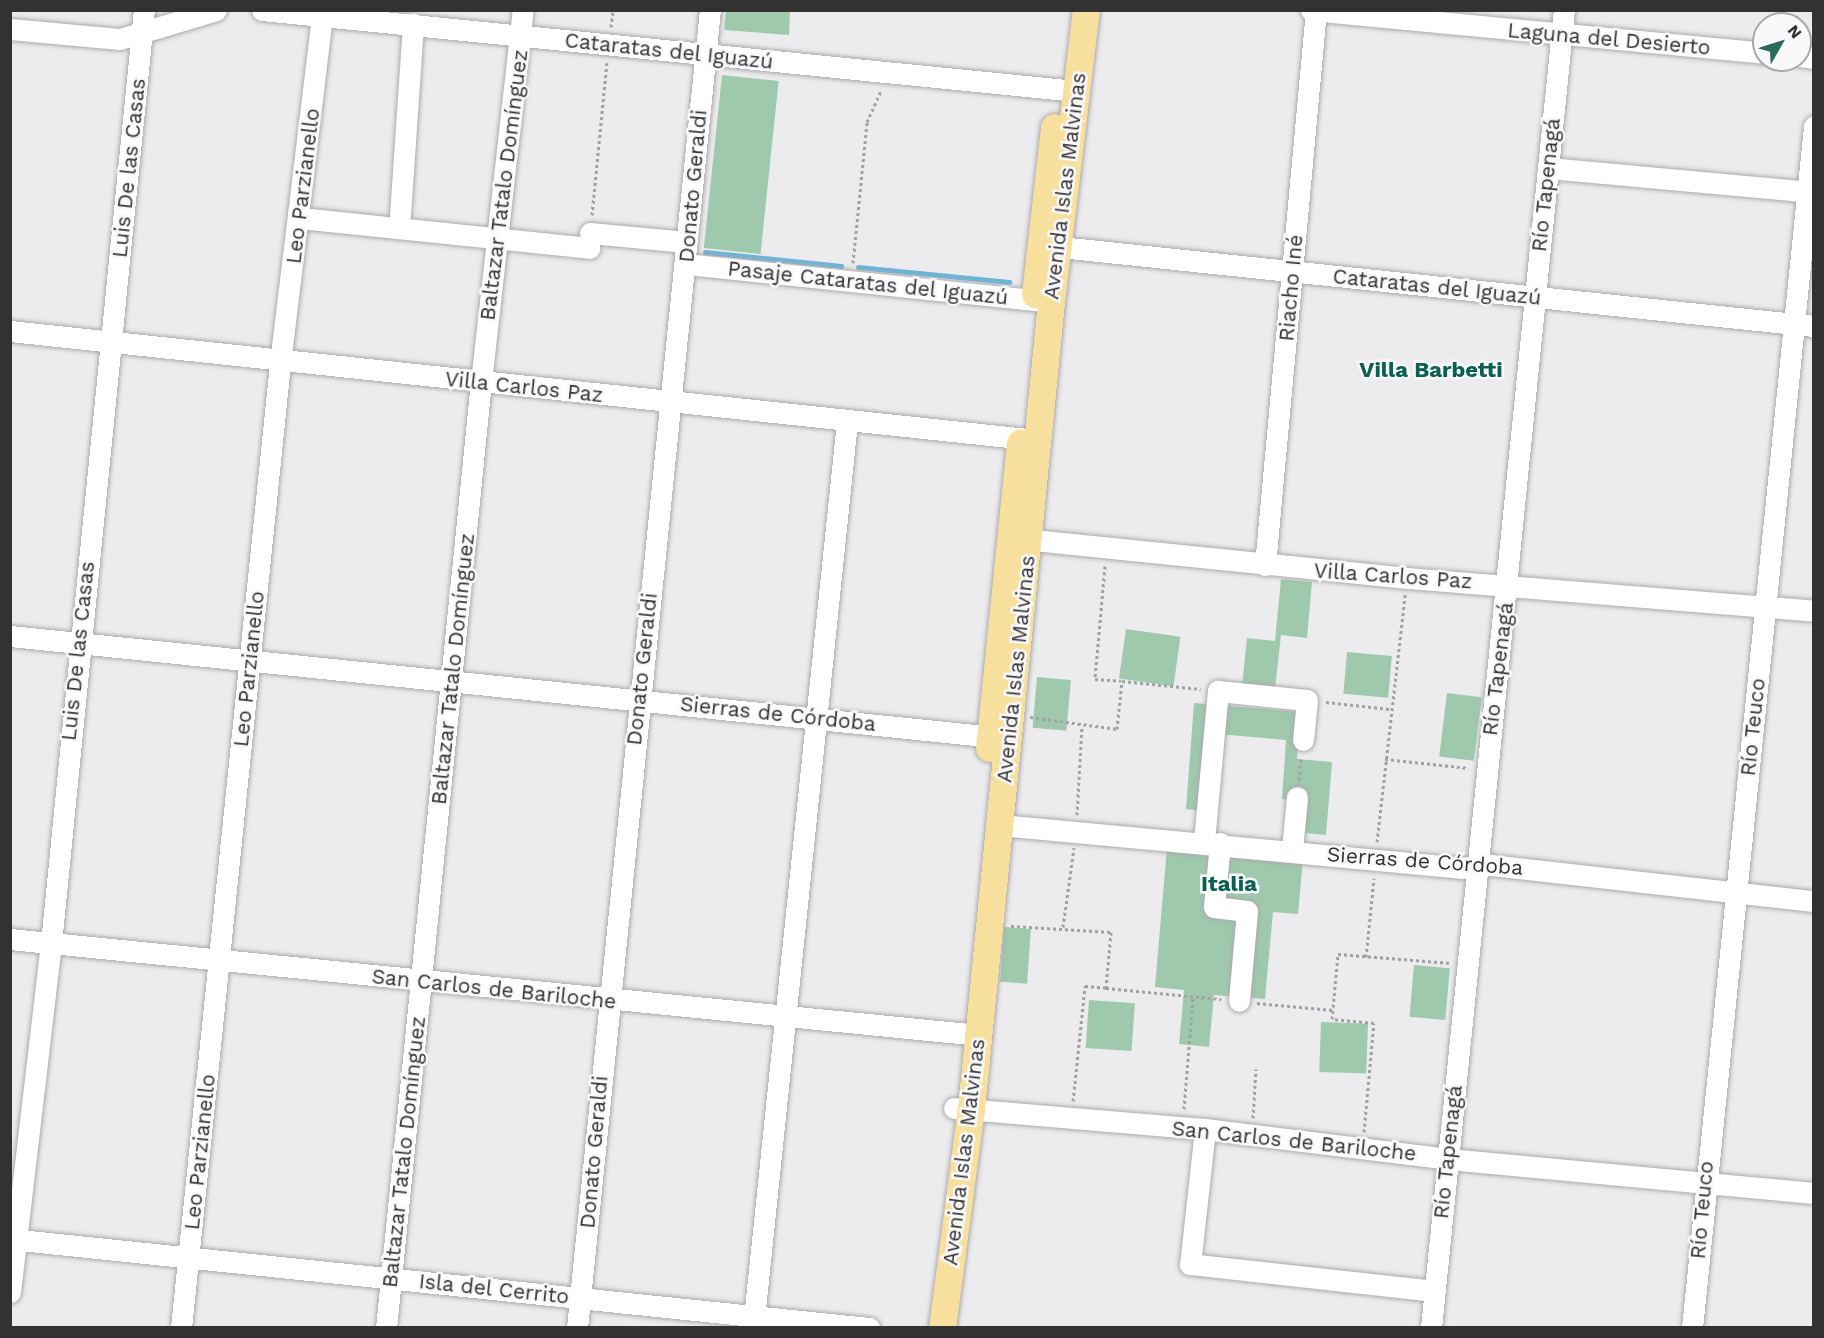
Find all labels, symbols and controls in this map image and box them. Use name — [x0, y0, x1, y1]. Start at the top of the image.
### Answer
north arrow — [1752, 12, 1812, 72]
street label: Laguna del Desierto — [1506, 18, 1712, 60]
text: N — [1784, 21, 1806, 42]
street label: Cataratas del Iguazú — [563, 27, 775, 75]
street label: Baltazar Tatalo Domínguez — [475, 48, 533, 322]
street label: Avenida Islas Malvinas — [1039, 71, 1091, 301]
street label: Luis De las Casas — [107, 77, 151, 259]
street label: Leo Parzianello — [281, 107, 325, 265]
street label: Donato Geraldi — [674, 108, 712, 264]
street label: Río Tapenagá — [1526, 117, 1566, 253]
street label: Riacho Iné — [1274, 234, 1308, 342]
street label: Pasaje Cataratas del Iguazú — [726, 256, 1010, 310]
street label: Cataratas del Iguazú — [1331, 263, 1543, 311]
district label: Villa Barbetti — [1359, 357, 1503, 383]
street label: Villa Carlos Paz — [444, 366, 604, 408]
street label: Baltazar Tatalo Domínguez — [426, 532, 480, 806]
street label: Avenida Islas Malvinas — [992, 554, 1040, 784]
street label: Villa Carlos Paz — [1313, 558, 1473, 594]
street label: Luis De las Casas — [56, 560, 100, 742]
street label: Leo Parzianello — [228, 590, 270, 748]
street label: Donato Geraldi — [621, 591, 663, 747]
street label: Río Tapenagá — [1477, 601, 1519, 737]
street label: Río Teuco — [1735, 676, 1771, 778]
street label: Sierras de Córdoba — [679, 691, 877, 737]
street label: Sierras de Córdoba — [1326, 842, 1524, 880]
district label: Italia — [1201, 871, 1257, 897]
street label: San Carlos de Bariloche — [371, 964, 617, 1014]
street label: Baltazar Tatalo Domínguez — [377, 1015, 431, 1289]
street label: Avenida Islas Malvinas — [938, 1037, 990, 1267]
street label: Leo Parzianello — [179, 1073, 221, 1231]
street label: Donato Geraldi — [575, 1074, 613, 1230]
street label: Río Tapenagá — [1428, 1084, 1468, 1220]
street label: San Carlos de Bariloche — [1171, 1116, 1417, 1166]
street label: Río Teuco — [1685, 1160, 1719, 1260]
street label: Isla del Cerrito — [417, 1269, 571, 1309]

